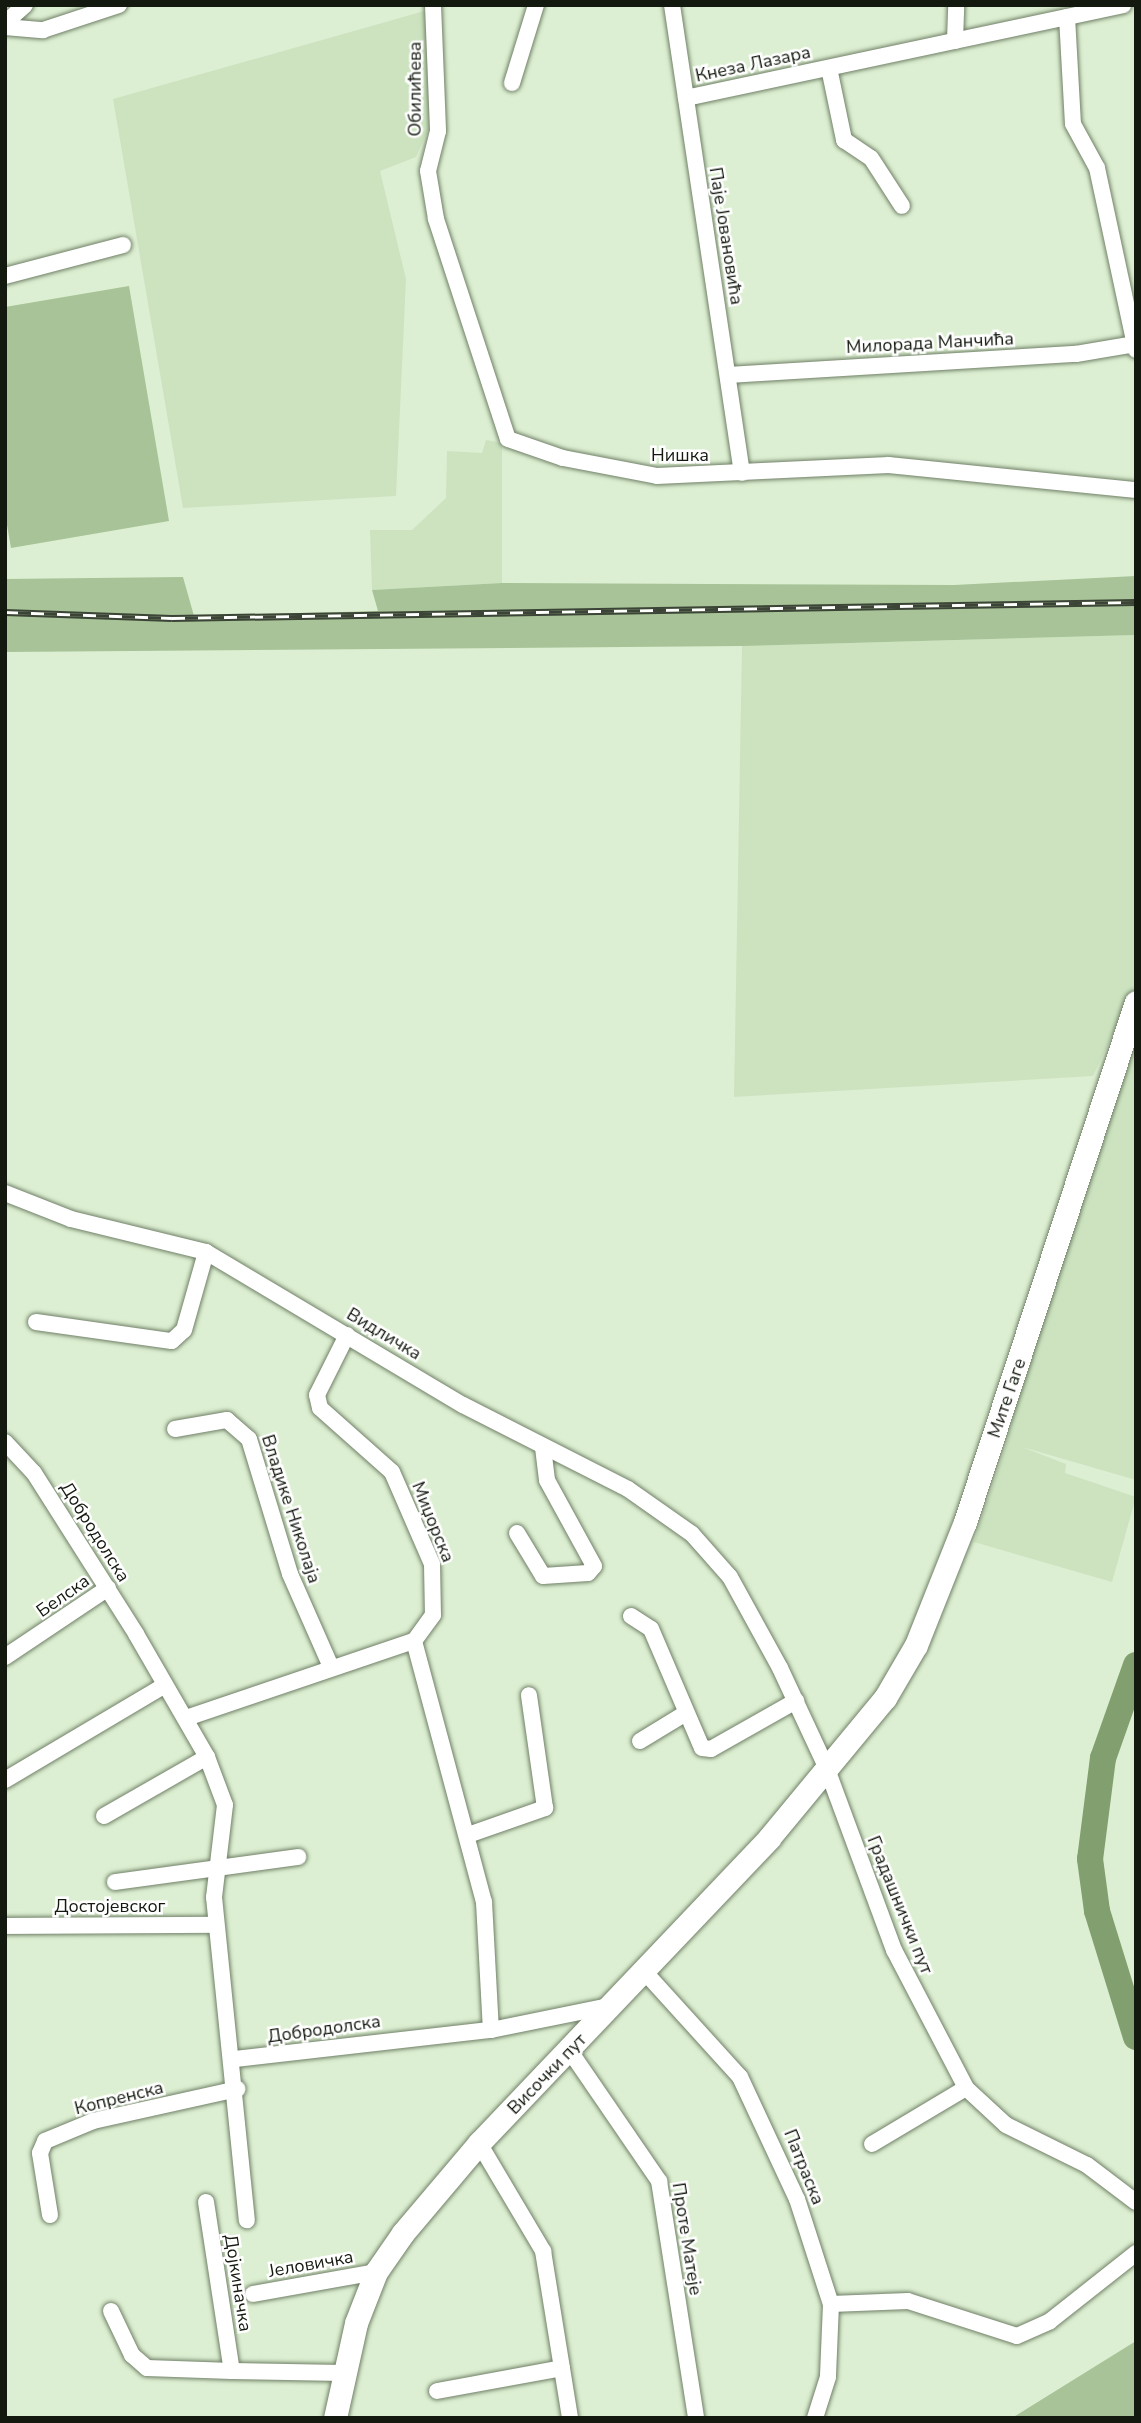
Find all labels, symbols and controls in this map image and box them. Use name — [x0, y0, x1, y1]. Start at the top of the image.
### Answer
street label: Обилићева — [404, 41, 426, 137]
street label: Кнеза Лазара — [693, 41, 813, 87]
street label: Паје Јовановића — [704, 166, 748, 306]
street label: Милорада Манчића — [846, 328, 1014, 358]
street label: Нишка — [651, 444, 709, 466]
street label: Видличка — [343, 1303, 425, 1365]
street label: Мите Гаге — [983, 1355, 1031, 1441]
street label: Владике Николаја — [257, 1432, 325, 1586]
street label: Добродолска — [56, 1478, 134, 1586]
street label: Миџорска — [407, 1479, 459, 1565]
street label: Белска — [32, 1570, 94, 1622]
street label: Градашнички пут — [862, 1833, 938, 1977]
street label: Достојевског — [55, 1895, 165, 1917]
street label: Добродолска — [266, 2010, 382, 2048]
street label: Височки пут — [503, 2029, 591, 2119]
street label: Копренска — [72, 2077, 166, 2119]
street label: Патраска — [779, 2126, 829, 2208]
street label: Проте Матеје — [667, 2181, 707, 2297]
street label: Дојкиначка — [220, 2233, 256, 2333]
street label: Јеловичка — [267, 2246, 355, 2282]

